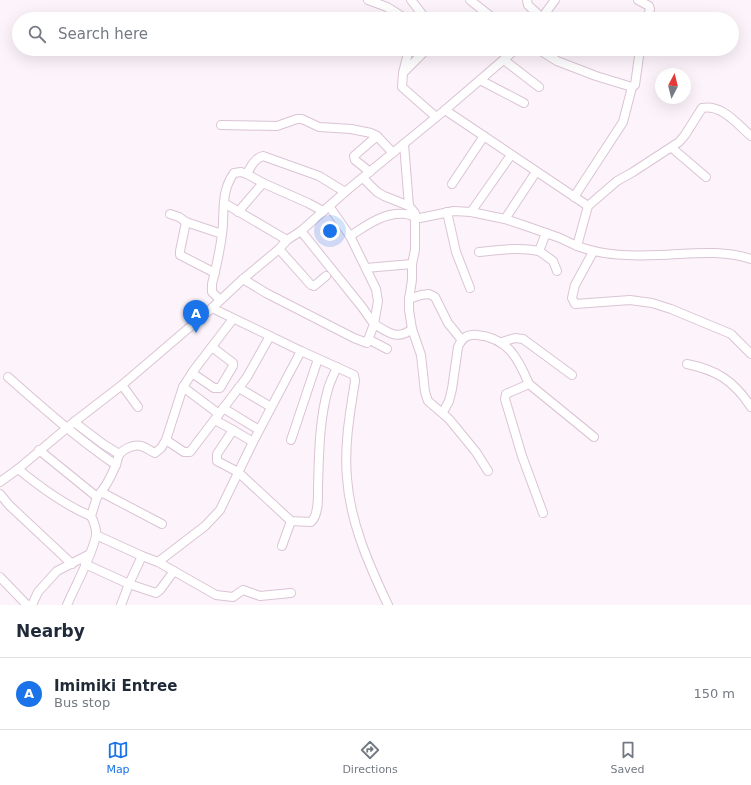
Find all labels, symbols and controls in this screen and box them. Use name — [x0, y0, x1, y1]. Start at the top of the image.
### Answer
search box — [12, 12, 739, 56]
icon: search — [26, 23, 48, 45]
text: Search here — [58, 25, 148, 43]
north arrow — [655, 68, 691, 104]
your location — [320, 221, 340, 241]
pin: A — [183, 300, 209, 333]
text: Nearby — [16, 621, 85, 641]
text: Imimiki Entree — [54, 677, 177, 695]
text: A — [24, 686, 34, 701]
text: 150 m — [693, 686, 735, 701]
text: Bus stop — [54, 695, 110, 710]
tab: Map — [106, 739, 130, 776]
tab: Directions — [342, 739, 398, 776]
tab: Saved — [611, 739, 645, 776]

